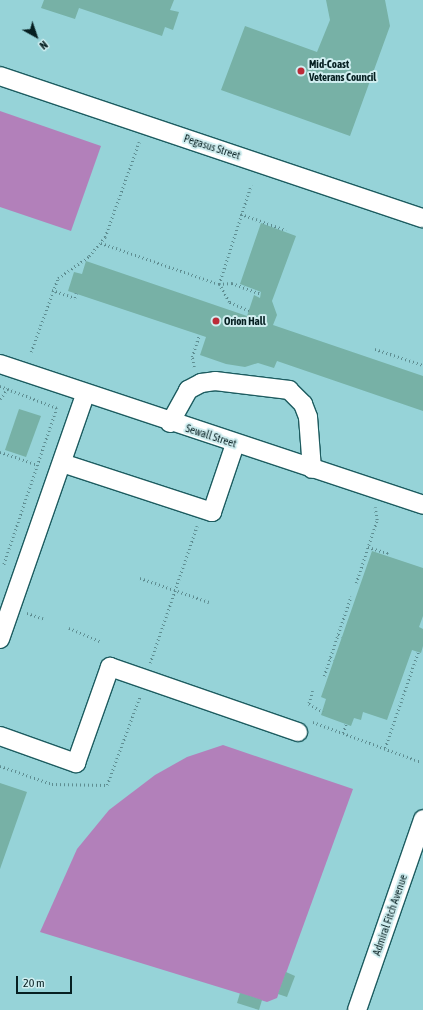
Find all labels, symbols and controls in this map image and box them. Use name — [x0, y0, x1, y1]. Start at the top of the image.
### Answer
north arrow — [16, 16, 56, 56]
text: N — [37, 39, 50, 52]
place label: Mid-Coast Veterans Council — [309, 58, 376, 84]
marker: Mid-Coast Veterans Council — [296, 66, 306, 76]
street label: Pegasus Street — [182, 132, 242, 162]
place label: Orion Hall — [224, 314, 266, 328]
marker: Orion Hall — [211, 316, 221, 326]
street label: Sewall Street — [184, 422, 238, 450]
street label: Admiral Fitch Avenue — [370, 873, 410, 957]
scale bar — [18, 968, 74, 994]
text: 20 m — [23, 976, 45, 990]

